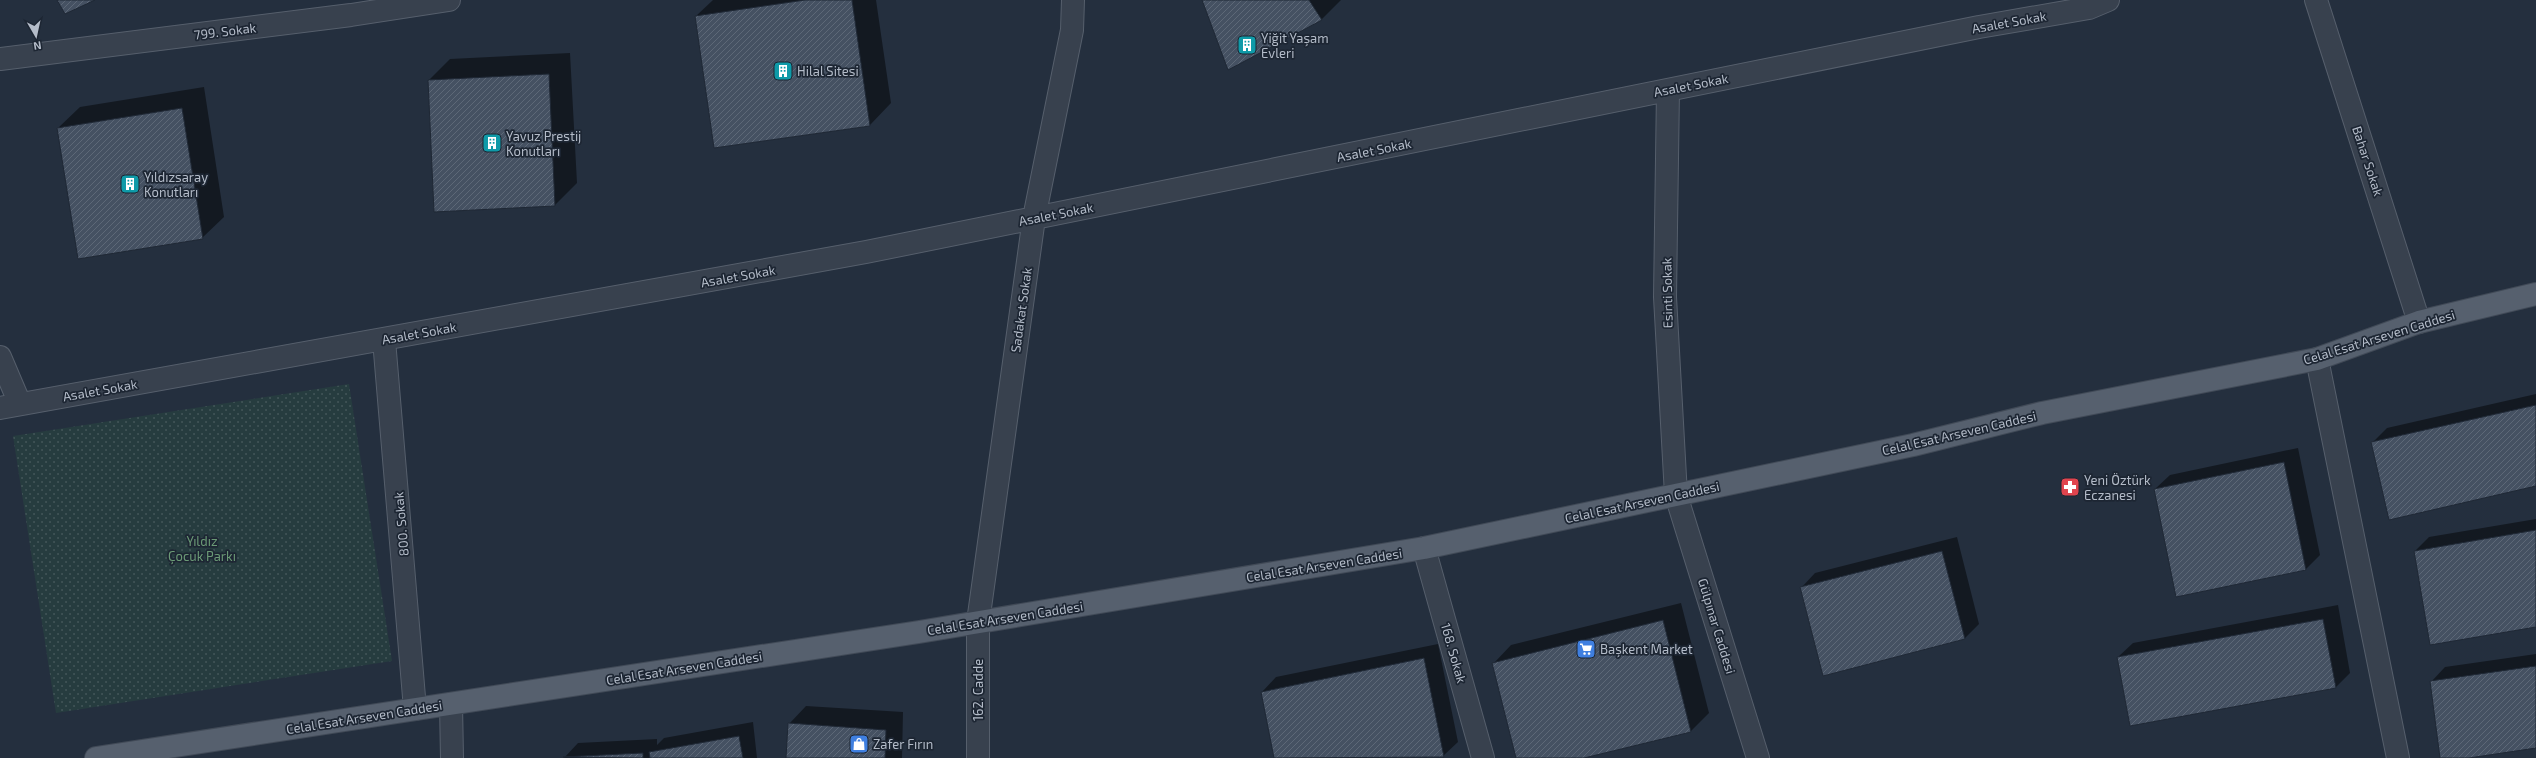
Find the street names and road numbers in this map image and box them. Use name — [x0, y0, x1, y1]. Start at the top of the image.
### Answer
street label: Asalet Sokak — [1970, 7, 2048, 36]
street label: 799. Sokak — [193, 19, 257, 43]
street label: Asalet Sokak — [1652, 70, 1730, 100]
street label: Bahar Sokak — [2349, 124, 2387, 198]
street label: Asalet Sokak — [1335, 135, 1413, 165]
street label: Asalet Sokak — [1017, 199, 1095, 229]
street label: Esinti Sokak — [1658, 257, 1676, 329]
street label: Asalet Sokak — [699, 261, 777, 290]
street label: Sadakat Sokak — [1007, 266, 1035, 354]
street label: Celal Esat Arseven Caddesi — [2301, 306, 2457, 368]
street label: Asalet Sokak — [380, 318, 458, 347]
street label: Asalet Sokak — [61, 375, 139, 404]
street label: Celal Esat Arseven Caddesi — [1880, 407, 2038, 459]
street label: Celal Esat Arseven Caddesi — [1563, 478, 1721, 526]
street label: 800. Sokak — [390, 491, 412, 557]
street label: Celal Esat Arseven Caddesi — [1245, 545, 1403, 585]
street label: Gülpınar Caddesi — [1695, 576, 1739, 676]
street label: Celal Esat Arseven Caddesi — [926, 598, 1084, 638]
street label: 168. Sokak — [1438, 621, 1470, 685]
street label: Celal Esat Arseven Caddesi — [605, 648, 763, 688]
street label: 162. Cadde — [970, 659, 986, 721]
street label: Celal Esat Arseven Caddesi — [285, 697, 443, 737]

